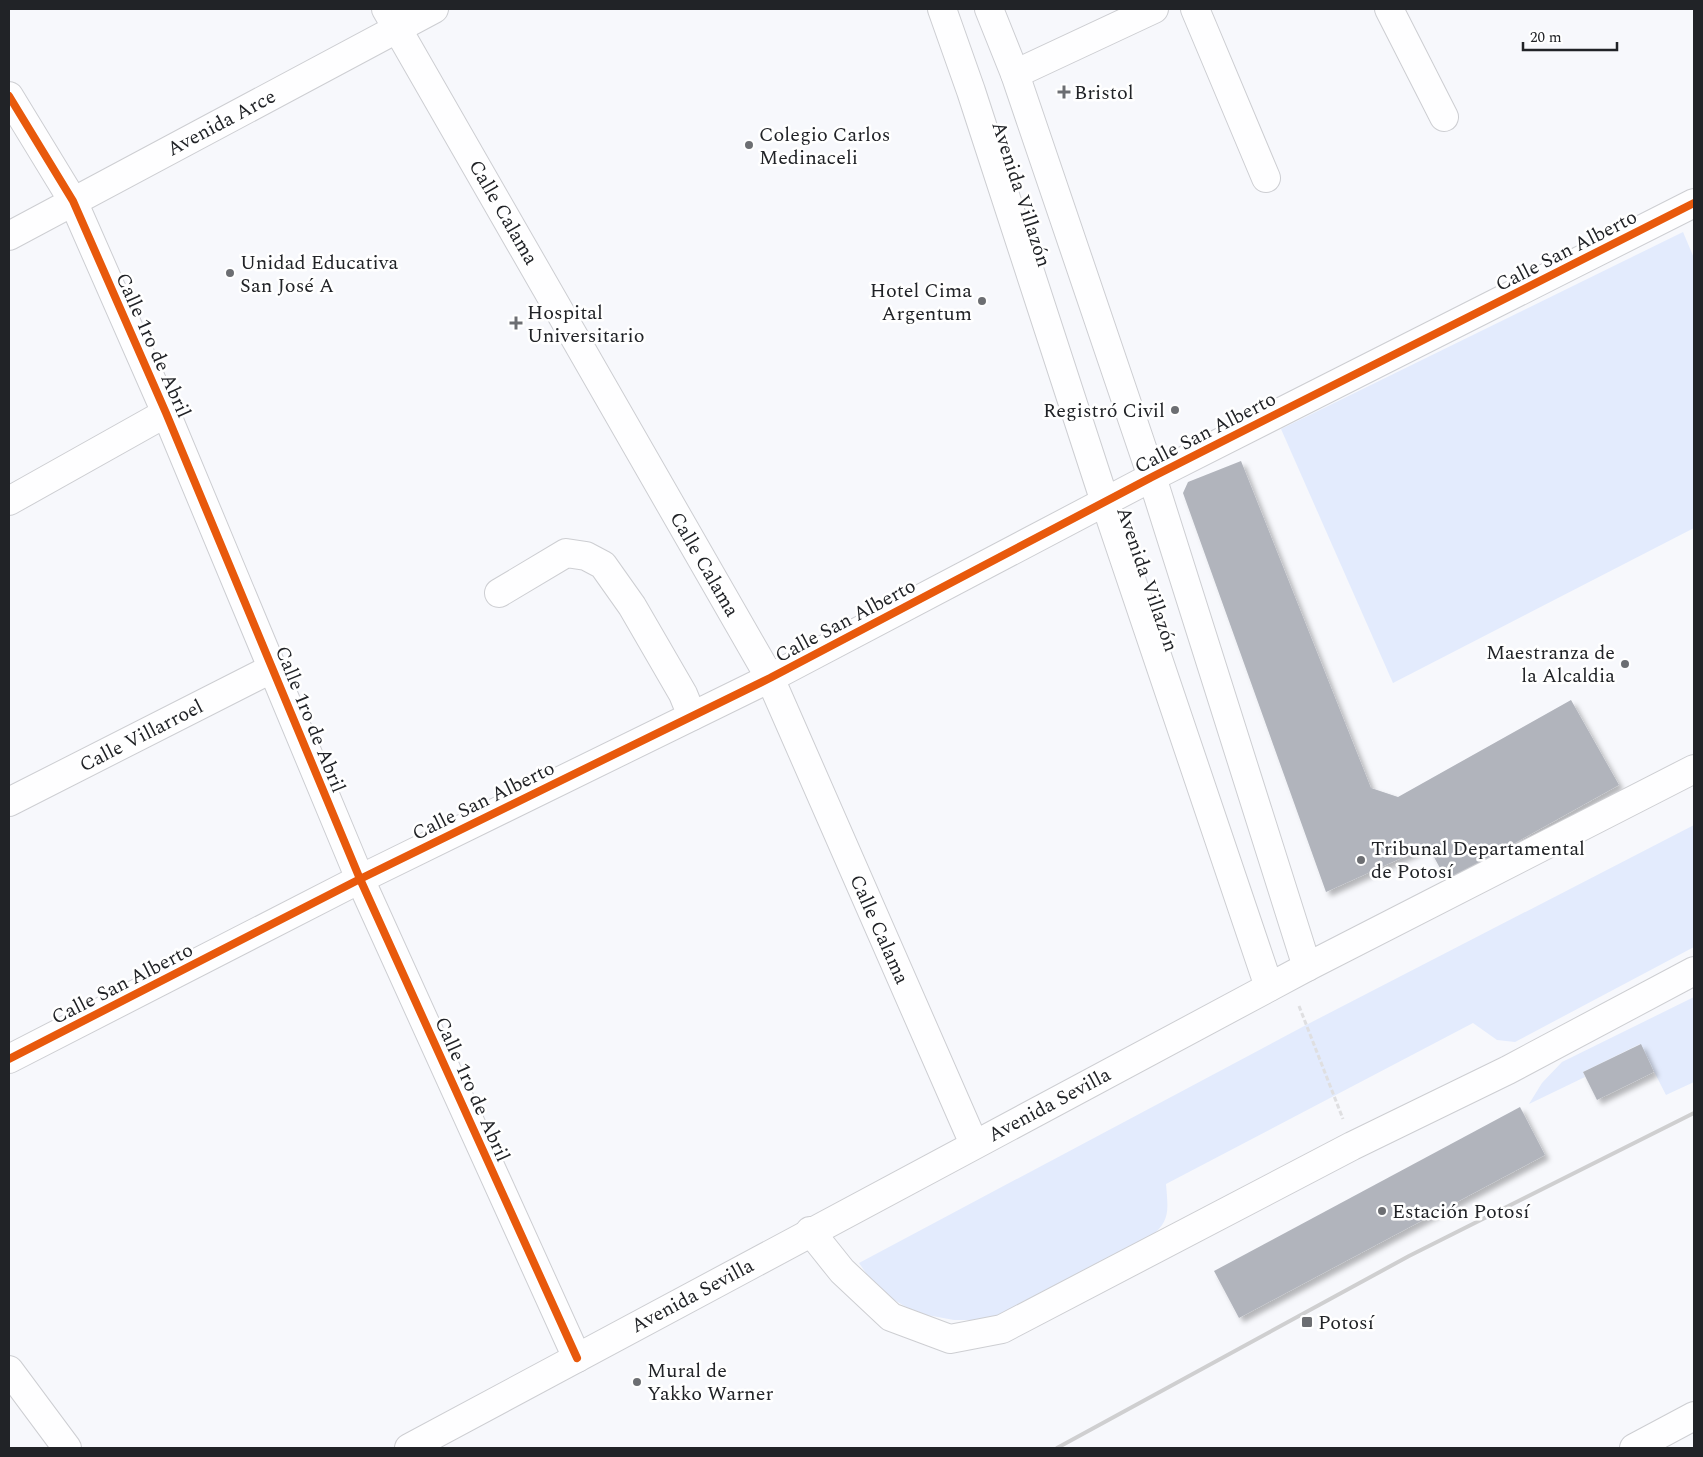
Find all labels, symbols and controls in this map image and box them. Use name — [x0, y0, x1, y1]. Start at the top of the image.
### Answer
scale bar — [1523, 20, 1617, 52]
text: 20 m — [1530, 26, 1562, 49]
place label: Bristol — [1074, 78, 1134, 108]
street label: Avenida Arce — [162, 82, 281, 164]
marker: Bristol — [1058, 86, 1070, 98]
street label: Avenida Villazón — [983, 118, 1059, 271]
place label: Colegio Carlos Medinaceli — [759, 120, 890, 173]
marker: Colegio Carlos Medinaceli — [743, 139, 755, 151]
street label: Calle Calama — [461, 154, 546, 271]
street label: Calle San Alberto — [1490, 202, 1643, 300]
place label: Unidad Educativa San José A — [240, 248, 398, 301]
marker: Unidad Educativa San José A — [224, 267, 236, 279]
street label: Calle 1ro de Abril — [108, 268, 199, 423]
place label: Hotel Cima Argentum — [870, 276, 972, 329]
marker: Hotel Cima Argentum — [976, 295, 988, 307]
place label: Hospital Universitario — [527, 298, 645, 351]
marker: Hospital Universitario — [509, 316, 523, 330]
street label: Calle San Alberto — [1129, 384, 1282, 482]
place label: Registró Civil — [1043, 396, 1165, 426]
marker: Registró Civil — [1169, 404, 1181, 416]
street label: Avenida Villazón — [1108, 503, 1186, 656]
street label: Calle Calama — [662, 506, 747, 623]
street label: Calle San Alberto — [770, 571, 921, 671]
place label: Maestranza de la Alcaldia — [1486, 638, 1615, 691]
street label: Calle 1ro de Abril — [267, 641, 353, 797]
marker: Maestranza de la Alcaldia — [1619, 658, 1631, 670]
street label: Calle Villarroel — [74, 692, 209, 780]
street label: Calle San Alberto — [407, 753, 560, 848]
place label: Tribunal Departamental de Potosí — [1371, 834, 1585, 887]
marker: Tribunal Departamental de Potosí — [1355, 854, 1367, 866]
street label: Calle Calama — [842, 870, 917, 989]
street label: Calle San Alberto — [46, 935, 199, 1033]
street label: Calle 1ro de Abril — [427, 1012, 518, 1167]
street label: Avenida Sevilla — [983, 1060, 1116, 1150]
place label: Estación Potosí — [1392, 1197, 1530, 1227]
marker: Estación Potosí — [1376, 1205, 1388, 1217]
street label: Avenida Sevilla — [626, 1251, 759, 1341]
place label: Potosí — [1318, 1308, 1375, 1338]
marker: Potosí — [1300, 1315, 1314, 1329]
place label: Mural de Yakko Warner — [647, 1356, 773, 1409]
marker: Mural de Yakko Warner — [631, 1376, 643, 1388]

